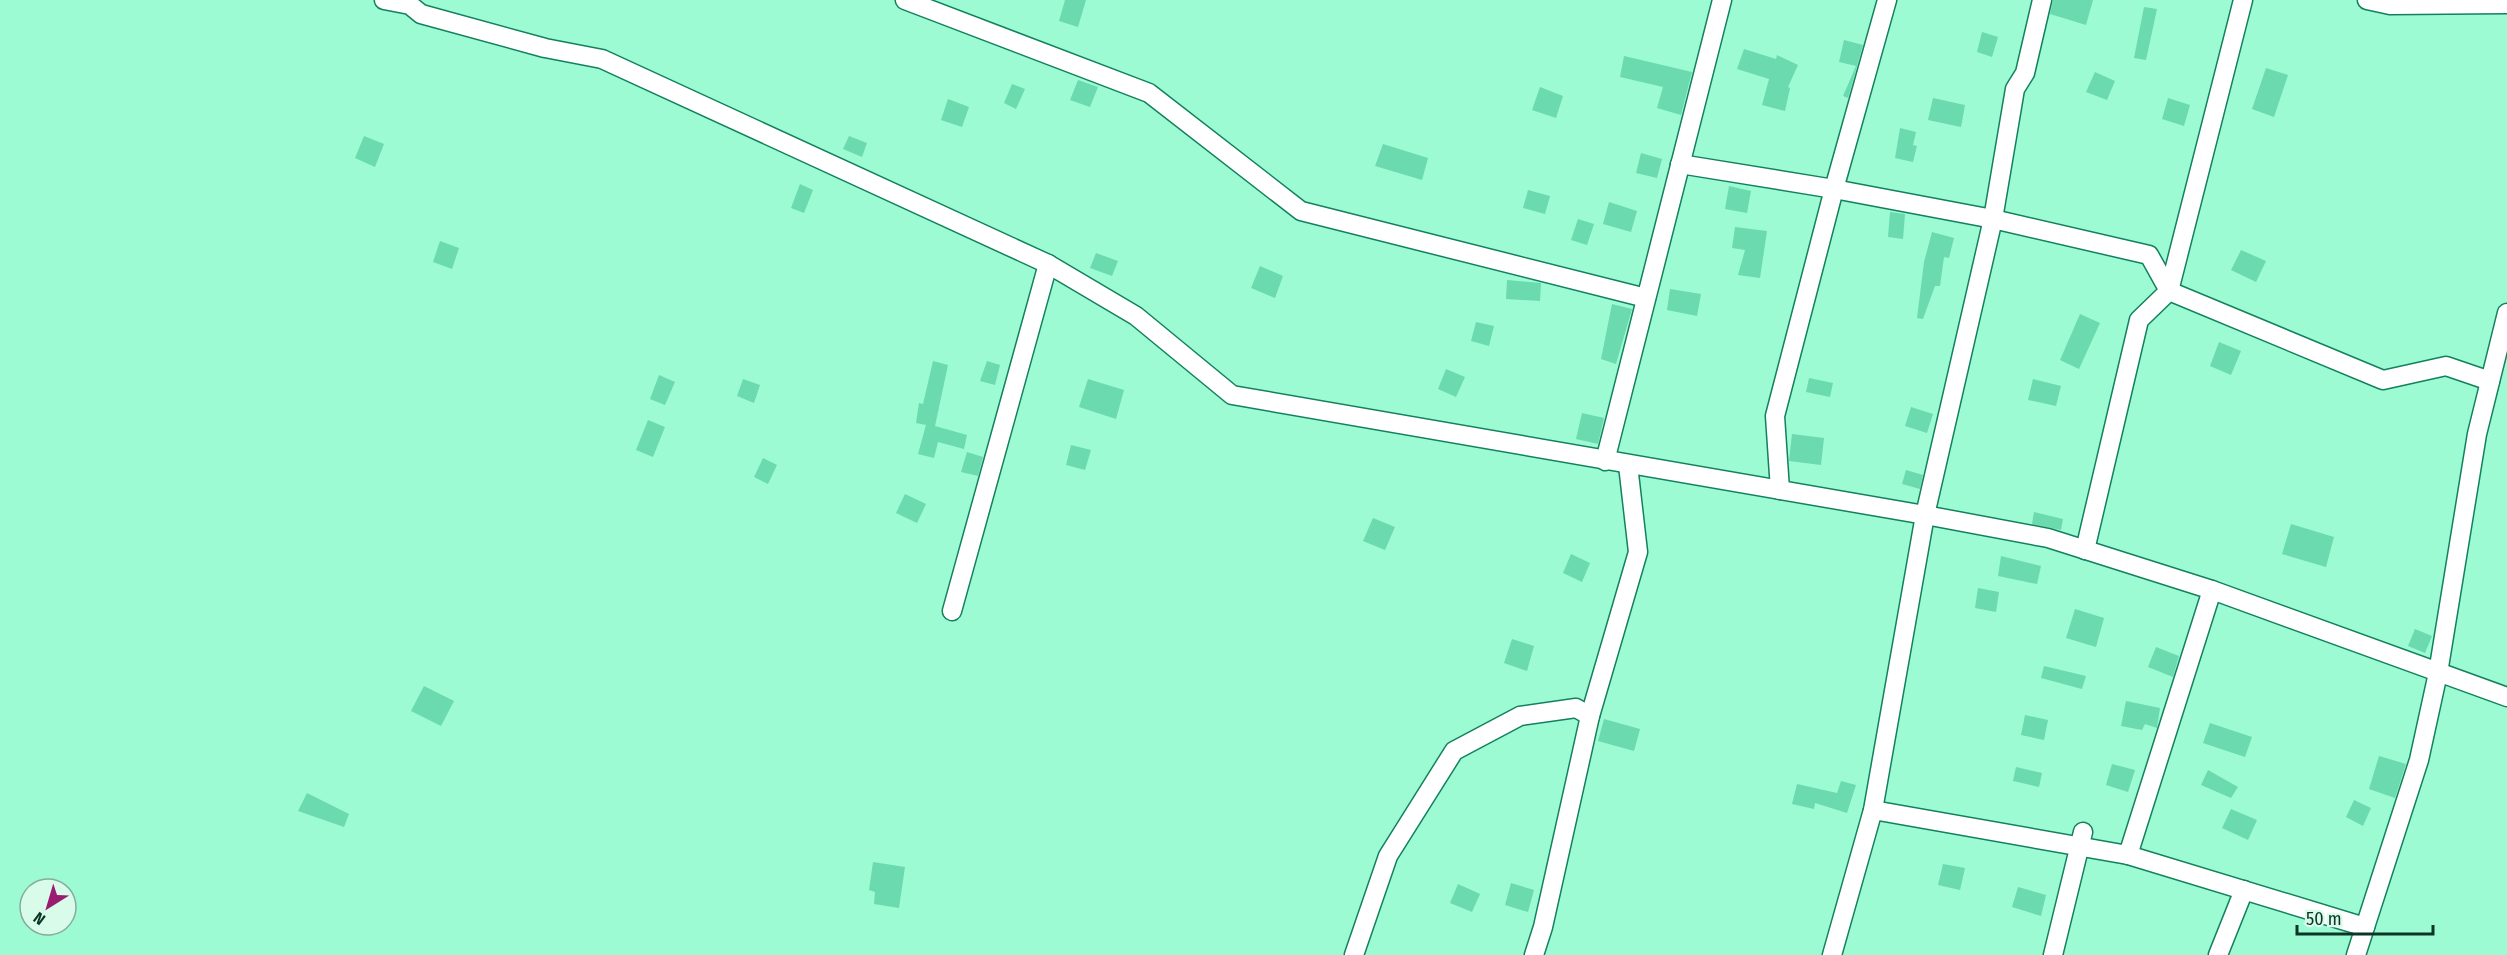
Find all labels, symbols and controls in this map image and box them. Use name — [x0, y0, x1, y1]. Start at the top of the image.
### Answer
north arrow — [18, 877, 78, 937]
scale bar — [2297, 898, 2434, 936]
text: N — [30, 908, 49, 929]
text: 50 m — [2306, 908, 2342, 930]

